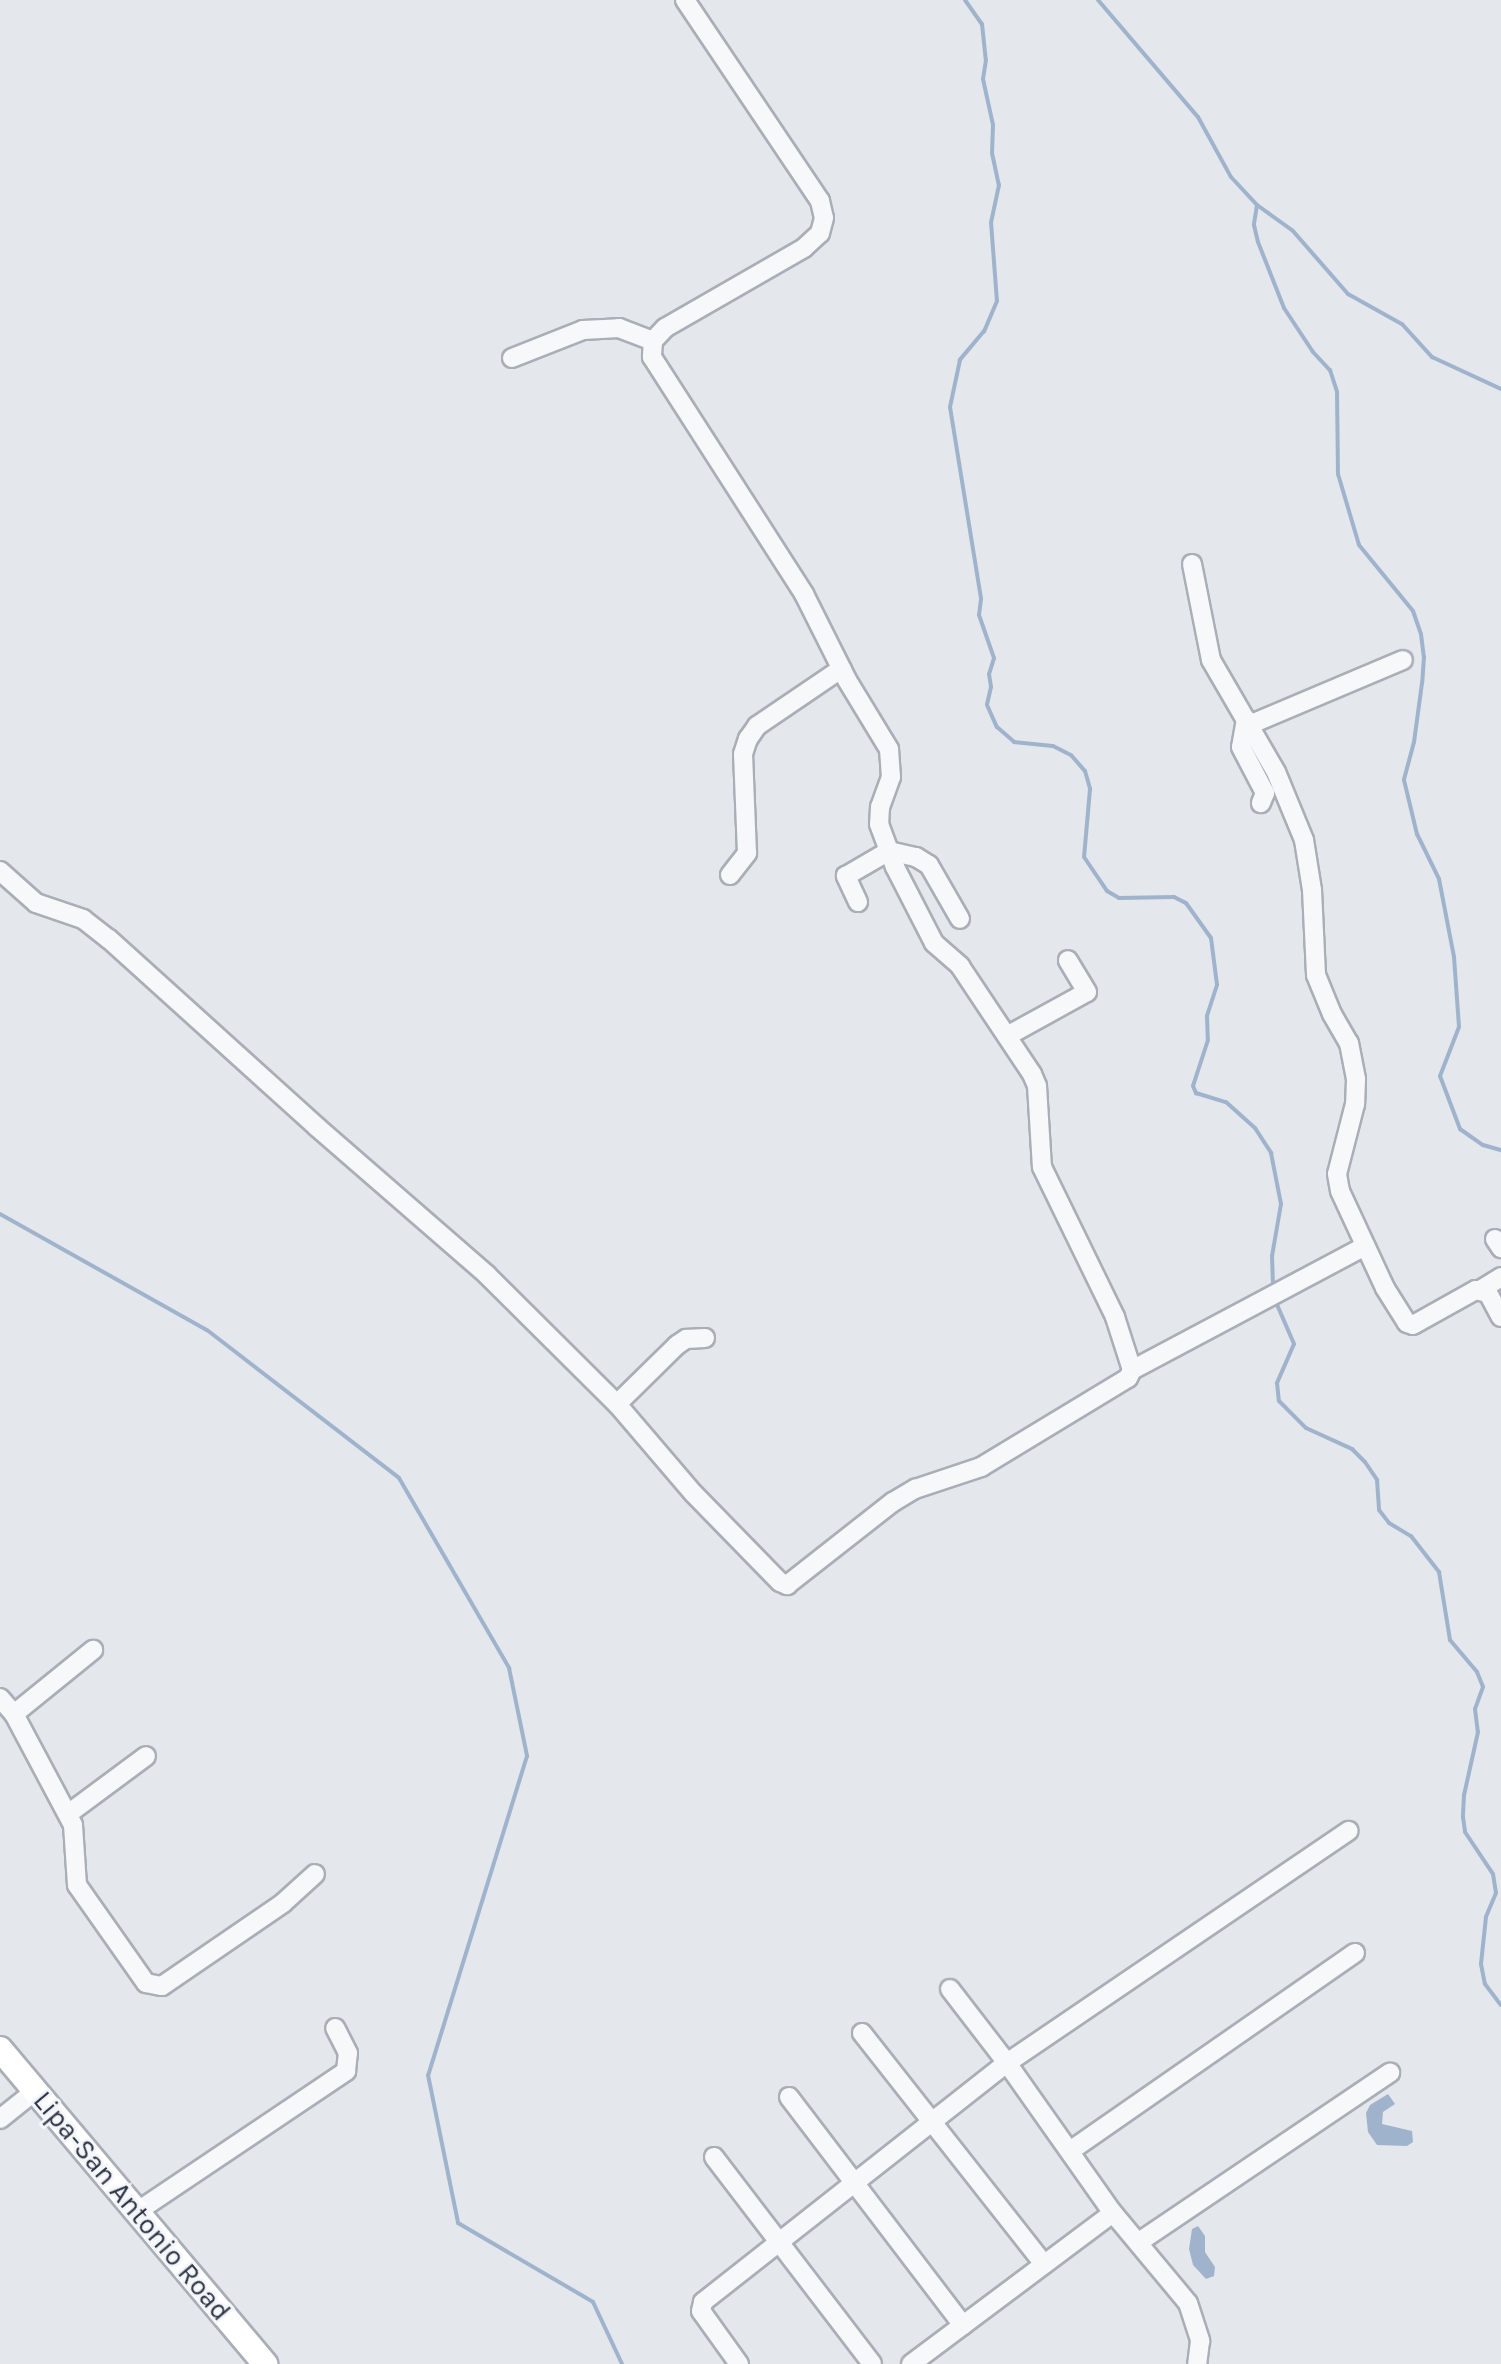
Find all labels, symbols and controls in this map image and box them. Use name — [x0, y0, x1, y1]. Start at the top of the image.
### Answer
street label: Lipa-San Antonio Road — [26, 2084, 238, 2328]

